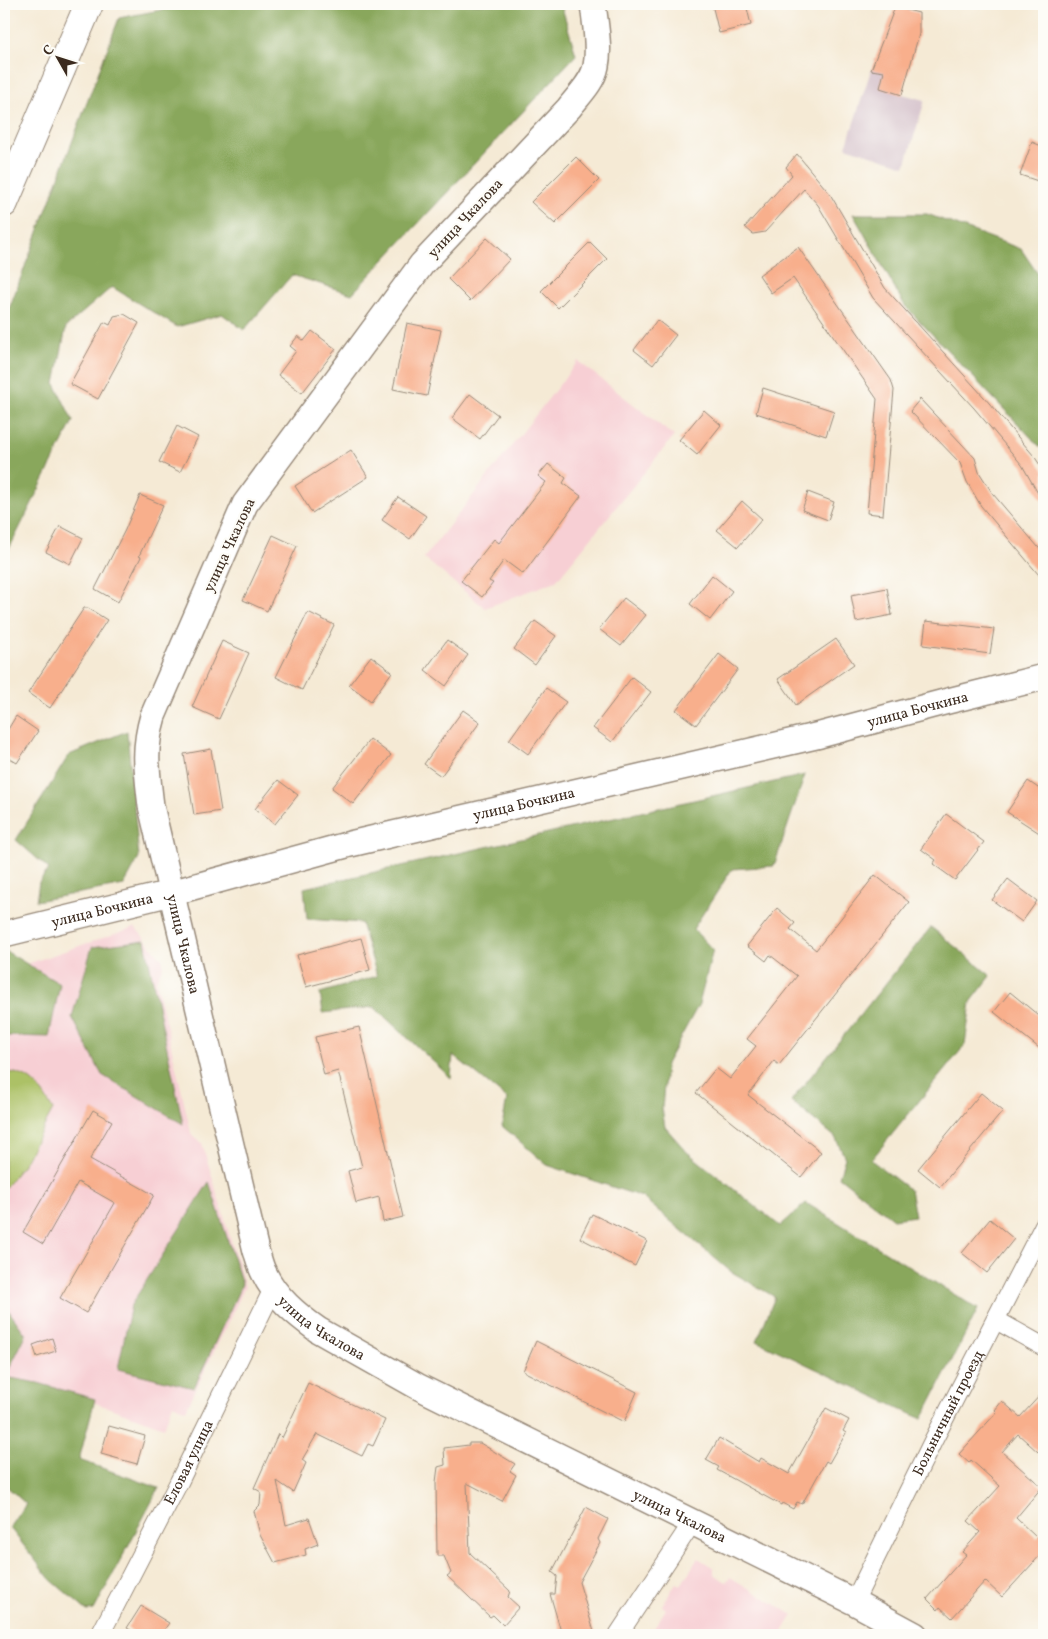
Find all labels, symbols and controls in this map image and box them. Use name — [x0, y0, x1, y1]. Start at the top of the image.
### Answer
north arrow — [32, 32, 82, 82]
text: С — [39, 41, 59, 60]
street label: улица Чкалова — [424, 175, 509, 263]
street label: улица Чкалова — [199, 495, 261, 596]
street label: улица Бочкина — [865, 687, 971, 734]
street label: улица Бочкина — [471, 783, 577, 827]
street label: улица Бочкина — [49, 889, 155, 934]
street label: улица Чкалова — [160, 892, 204, 996]
street label: улица Чкалова — [272, 1292, 368, 1366]
street label: Больничный проезд — [908, 1347, 990, 1480]
street label: Еловая улица — [160, 1417, 220, 1509]
street label: улица Чкалова — [629, 1485, 729, 1549]

